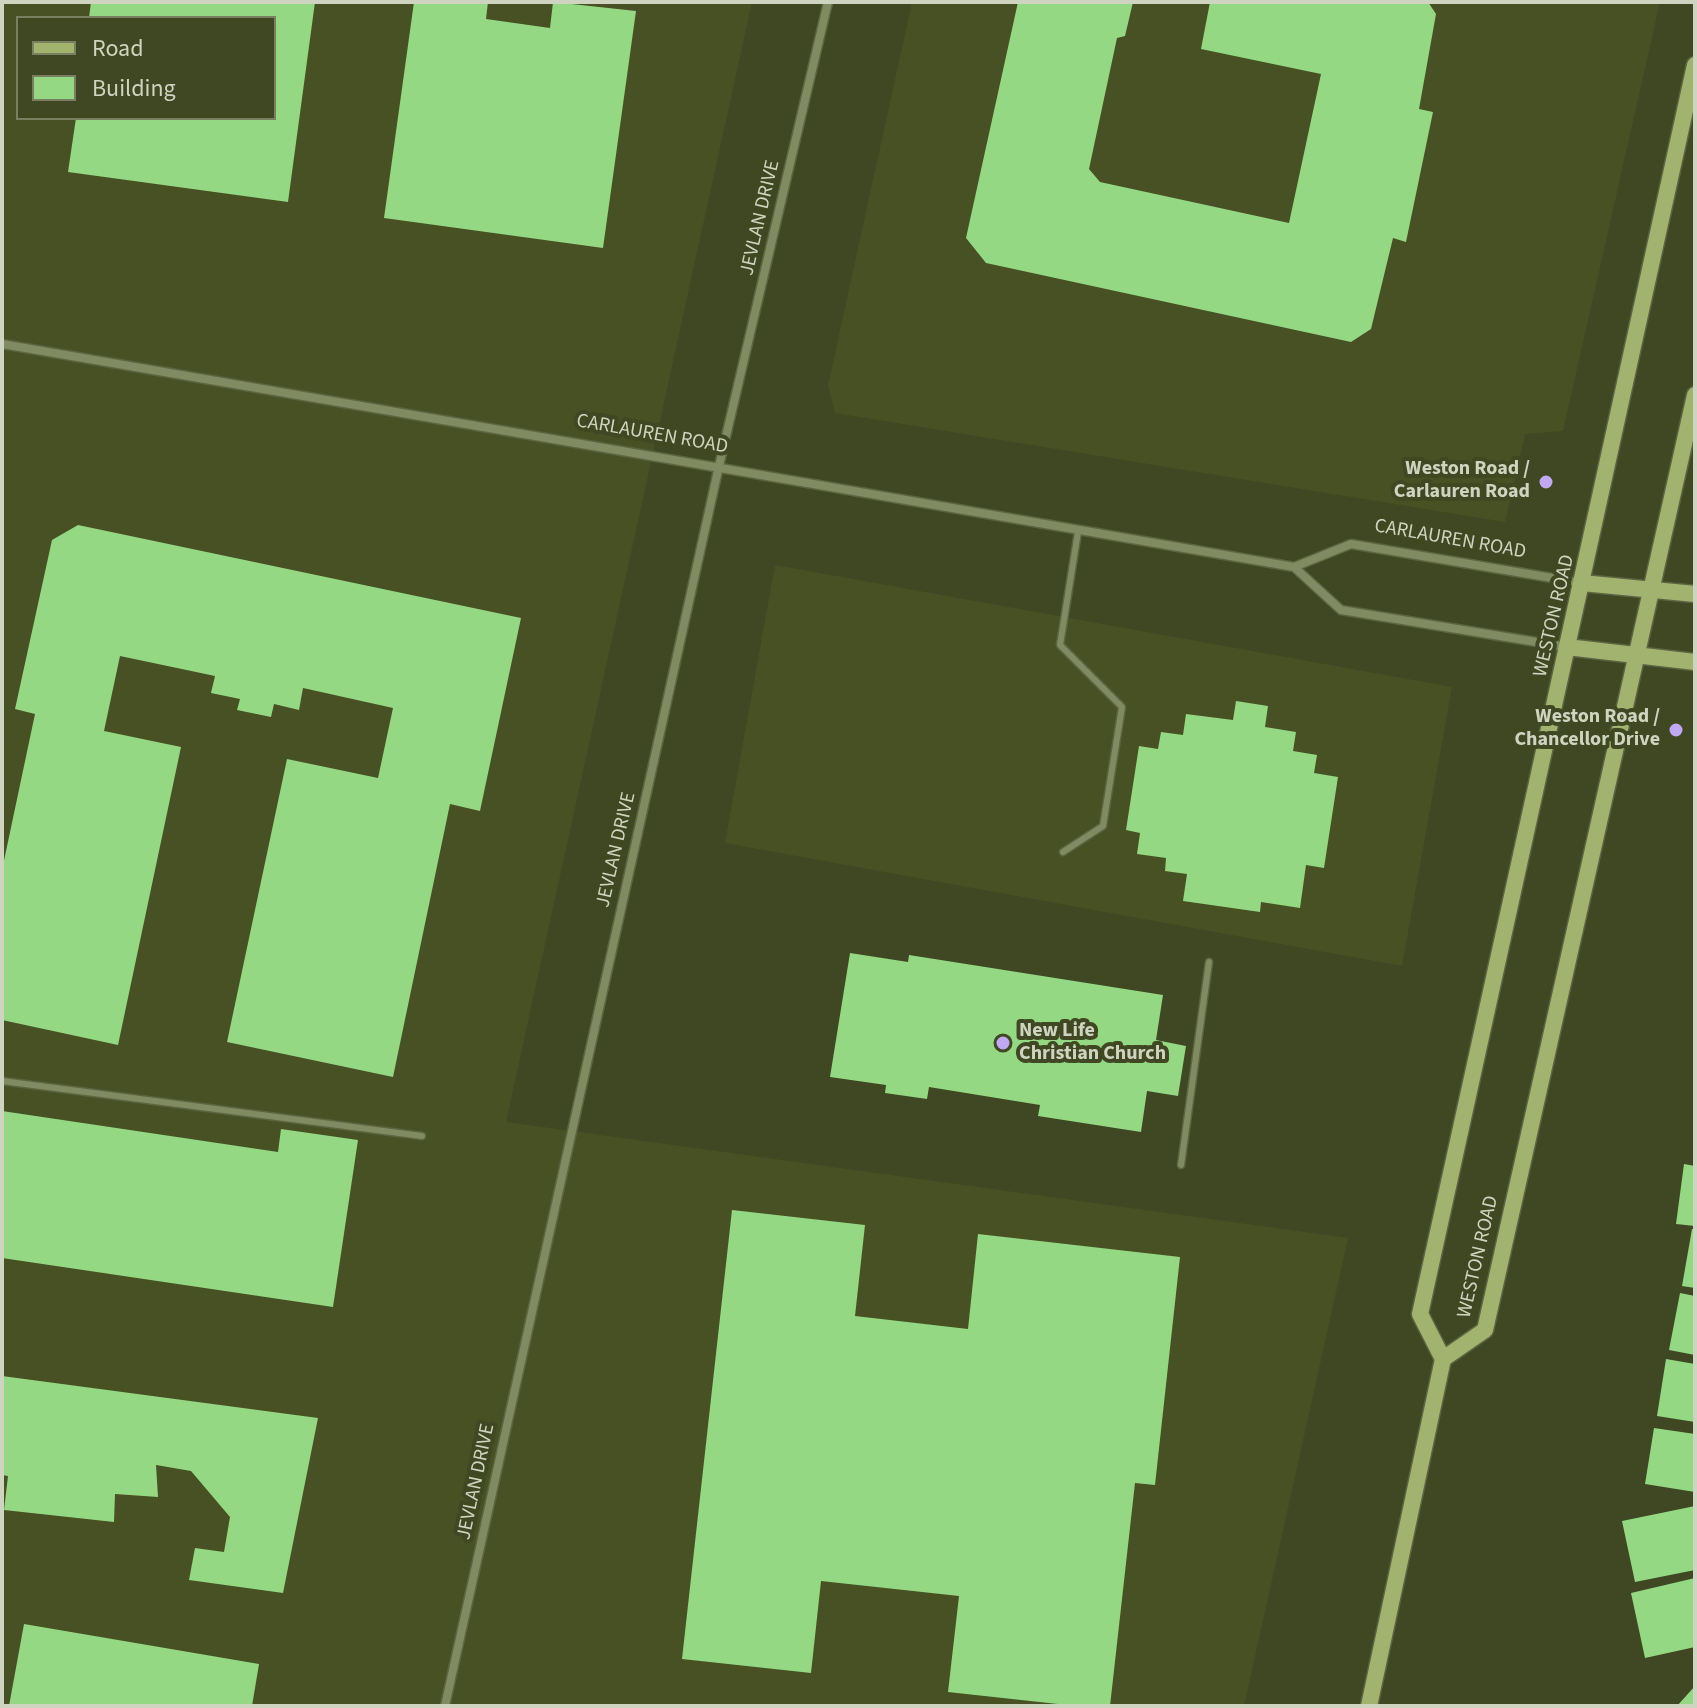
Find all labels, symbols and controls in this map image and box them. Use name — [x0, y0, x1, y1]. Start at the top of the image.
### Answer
legend — [16, 16, 276, 120]
text: Road — [92, 31, 144, 66]
text: Building — [92, 71, 176, 106]
street label: JEVLAN DRIVE — [736, 158, 786, 278]
street label: CARLAUREN ROAD — [574, 410, 730, 460]
place label: Weston Road / Carlauren Road — [1394, 458, 1530, 505]
marker: Weston Road / Carlauren Road — [1537, 473, 1555, 491]
street label: CARLAUREN ROAD — [1372, 515, 1528, 565]
street label: WESTON ROAD — [1529, 553, 1581, 679]
place label: Weston Road / Chancellor Drive — [1514, 706, 1660, 753]
marker: Weston Road / Chancellor Drive — [1667, 721, 1685, 739]
street label: JEVLAN DRIVE — [592, 790, 642, 910]
place label: New Life Christian Church — [1019, 1020, 1166, 1067]
marker: New Life Christian Church — [994, 1034, 1012, 1052]
street label: WESTON ROAD — [1453, 1194, 1505, 1320]
street label: JEVLAN DRIVE — [453, 1422, 501, 1542]

